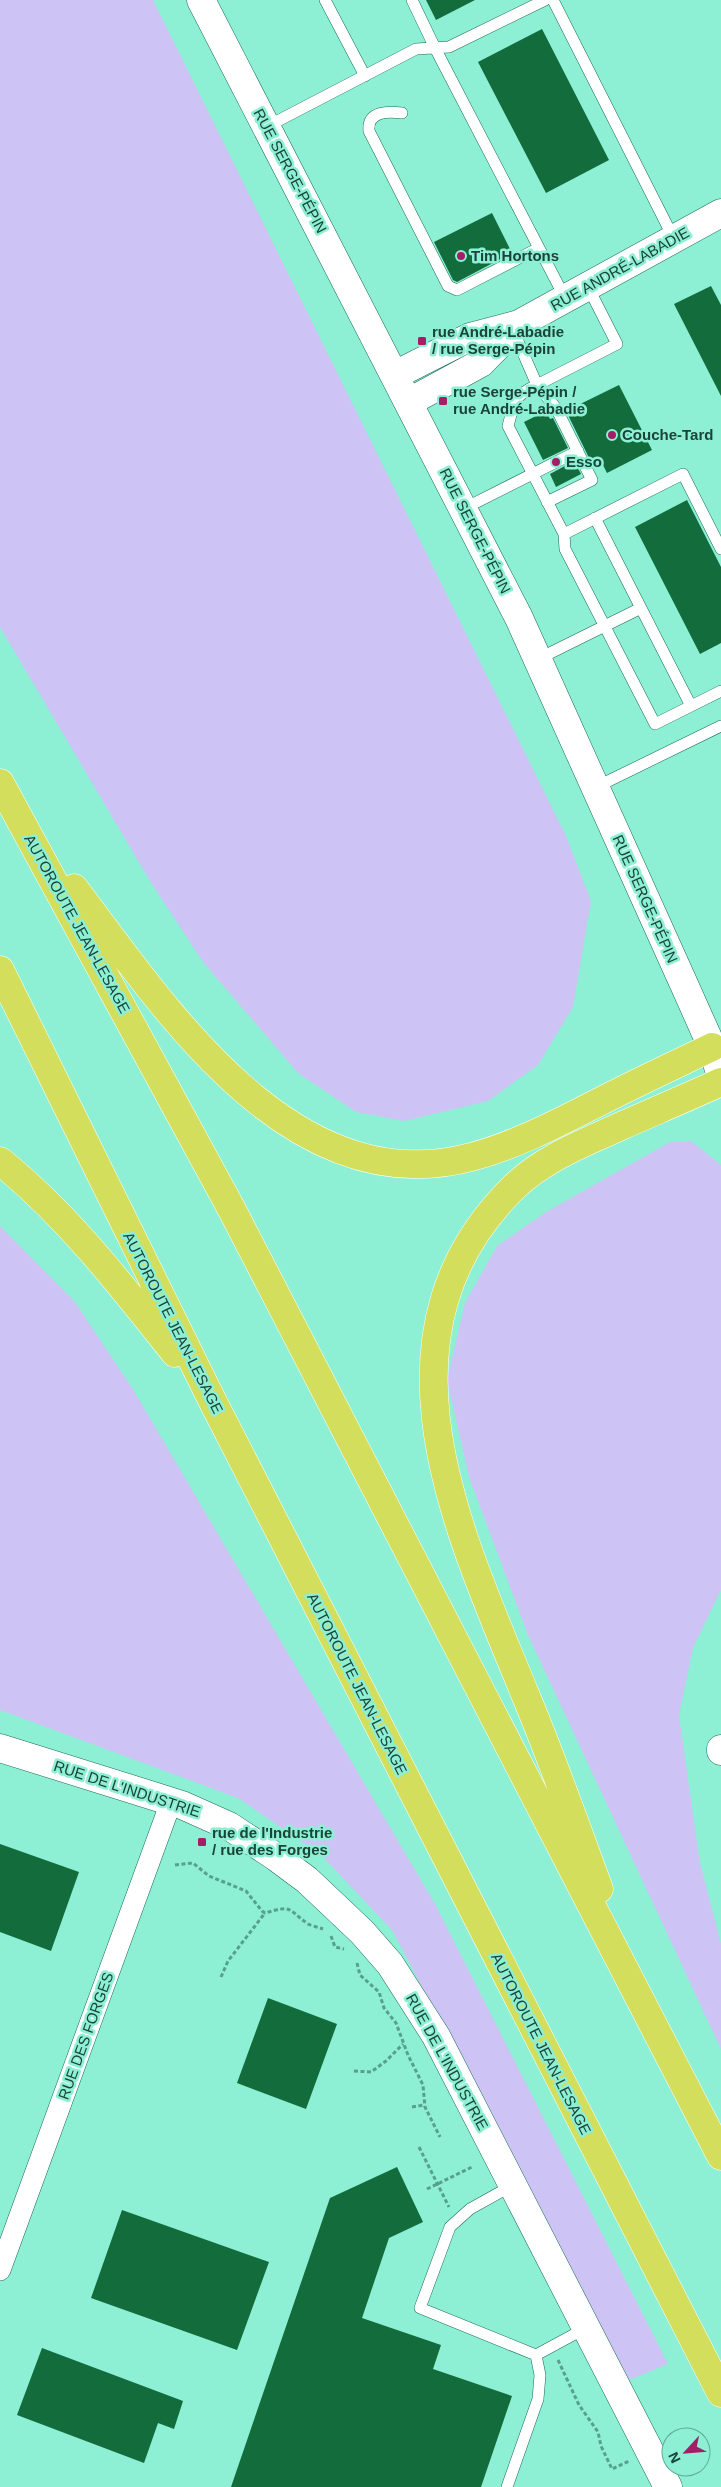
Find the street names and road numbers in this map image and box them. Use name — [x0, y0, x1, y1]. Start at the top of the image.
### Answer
street label: RUE SERGE-PÉPIN — [250, 106, 330, 236]
street label: RUE ANDRÉ-LABADIE — [547, 223, 692, 314]
street label: RUE SERGE-PÉPIN — [436, 465, 514, 596]
street label: AUTOROUTE JEAN-LESAGE — [21, 832, 134, 1016]
street label: RUE SERGE-PÉPIN — [610, 832, 681, 965]
street label: AUTOROUTE JEAN-LESAGE — [120, 1229, 227, 1416]
street label: AUTOROUTE JEAN-LESAGE — [304, 1590, 411, 1777]
street label: RUE DE L'INDUSTRIE — [52, 1757, 202, 1820]
street label: AUTOROUTE JEAN-LESAGE — [488, 1950, 595, 2137]
street label: RUE DES FORGES — [55, 1970, 116, 2102]
street label: RUE DE L'INDUSTRIE — [403, 1991, 492, 2133]

